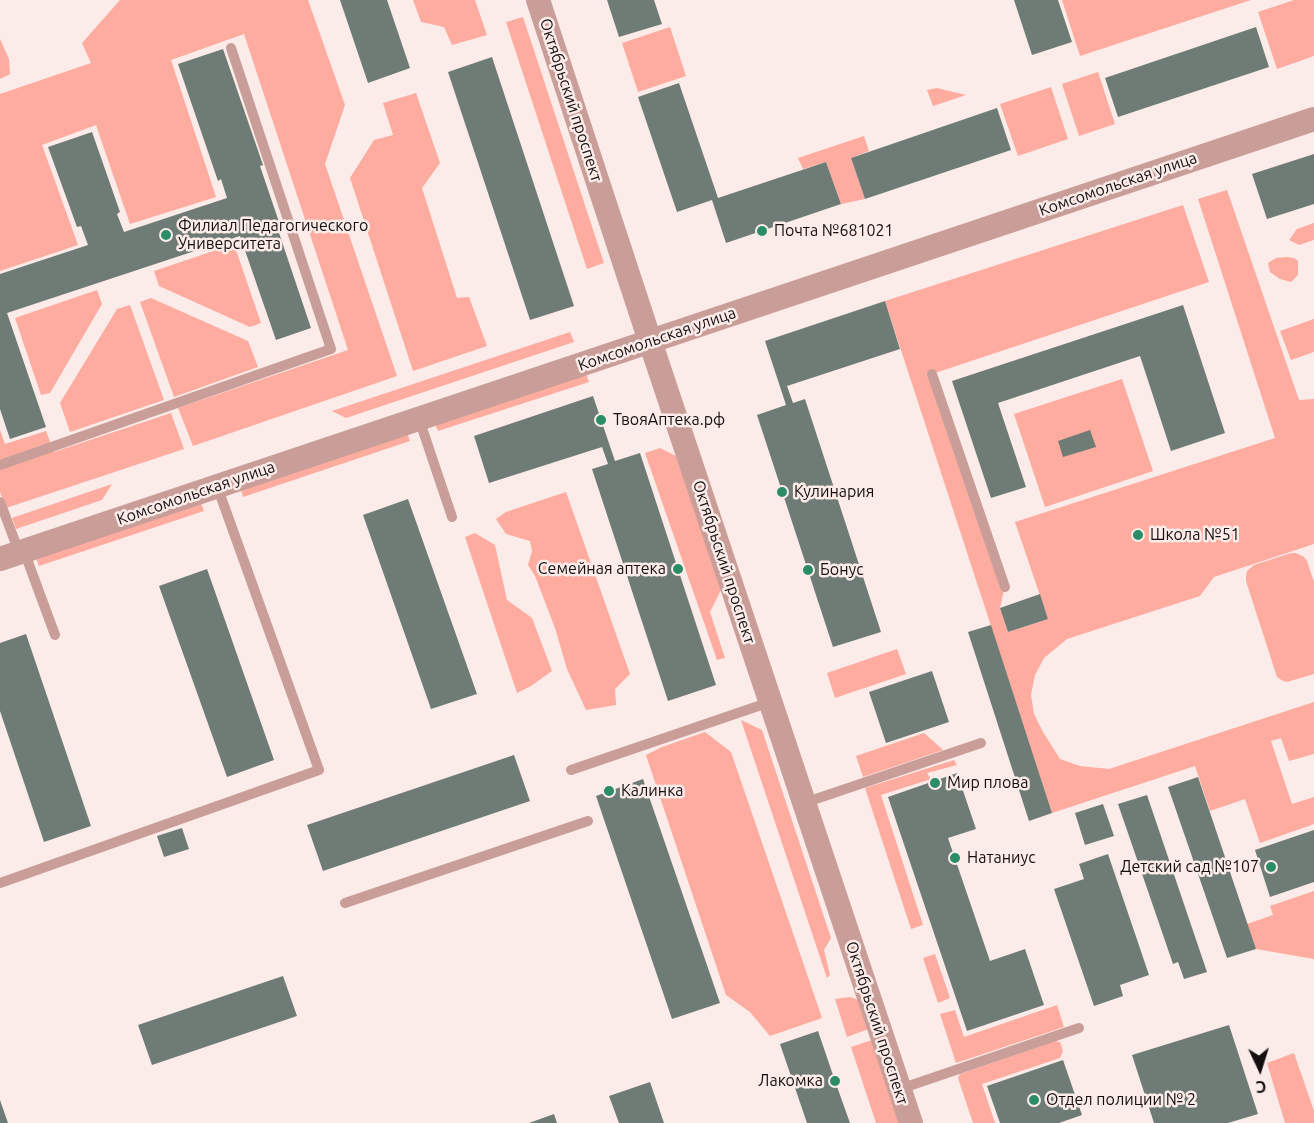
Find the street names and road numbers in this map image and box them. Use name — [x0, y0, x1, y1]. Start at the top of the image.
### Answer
street label: Октябрьский проспект — [536, 16, 606, 184]
street label: Комсомольская улица — [1036, 148, 1200, 220]
street label: Комсомольская улица — [575, 303, 739, 375]
street label: Комсомольская улица — [114, 457, 278, 529]
street label: Октябрьский проспект — [689, 478, 759, 646]
street label: Октябрьский проспект — [842, 939, 912, 1107]

